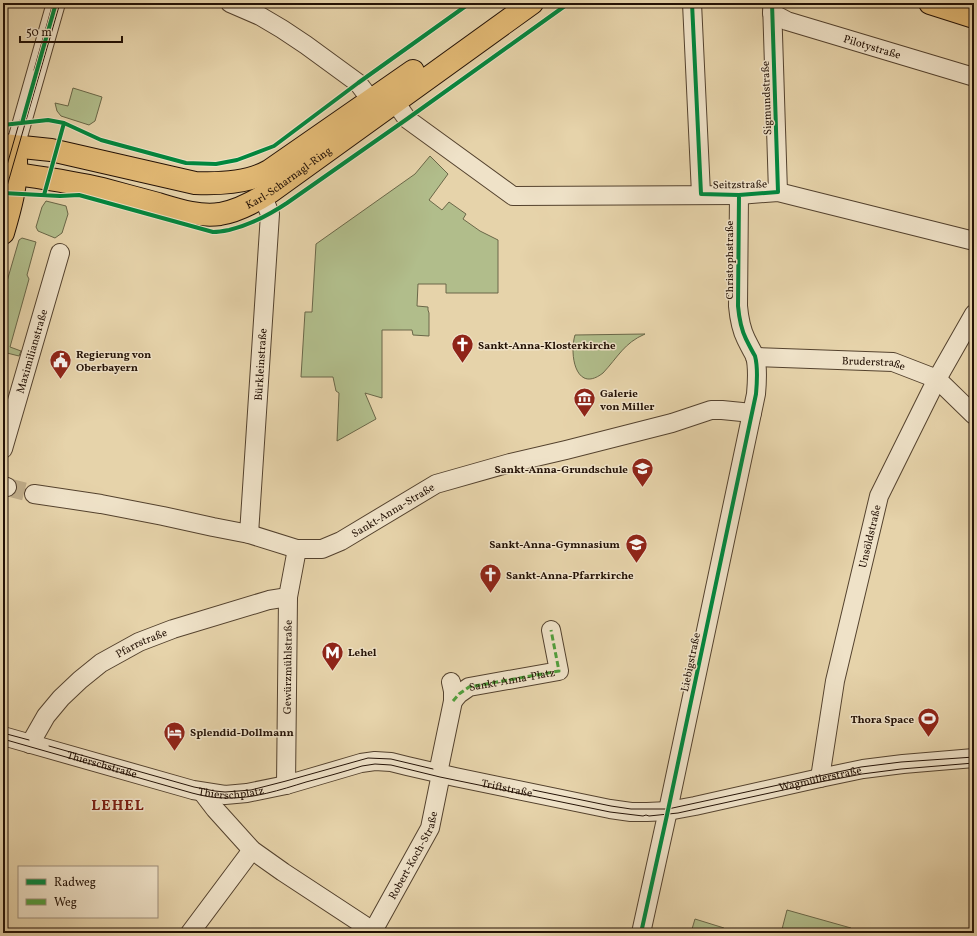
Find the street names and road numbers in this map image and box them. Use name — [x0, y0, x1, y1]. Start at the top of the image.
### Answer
street label: Pilotystraße — [841, 32, 902, 64]
street label: Sigmundstraße — [759, 61, 776, 135]
street label: Karl-Scharnagl-Ring — [244, 144, 335, 213]
street label: Seitzstraße — [713, 178, 767, 193]
street label: Christophstraße — [723, 220, 738, 300]
street label: Maximilianstraße — [14, 308, 52, 395]
street label: Bürkleinstraße — [252, 328, 271, 401]
street label: Bruderstraße — [842, 354, 907, 375]
street label: Sankt-Anna-Straße — [349, 480, 438, 542]
street label: Unsöldstraße — [856, 503, 886, 570]
street label: Gewürzmühlstraße — [281, 620, 297, 714]
street label: Pfarrstraße — [113, 626, 170, 662]
street label: Liebigstraße — [678, 631, 705, 693]
street label: Sankt-Anna-Platz — [468, 666, 557, 696]
street label: Thierschstraße — [65, 748, 139, 783]
street label: Wagmüllerstraße — [778, 763, 863, 796]
street label: Triftstraße — [480, 777, 534, 802]
street label: Thierschplatz — [197, 784, 266, 804]
street label: Robert-Koch-Straße — [386, 810, 442, 903]

